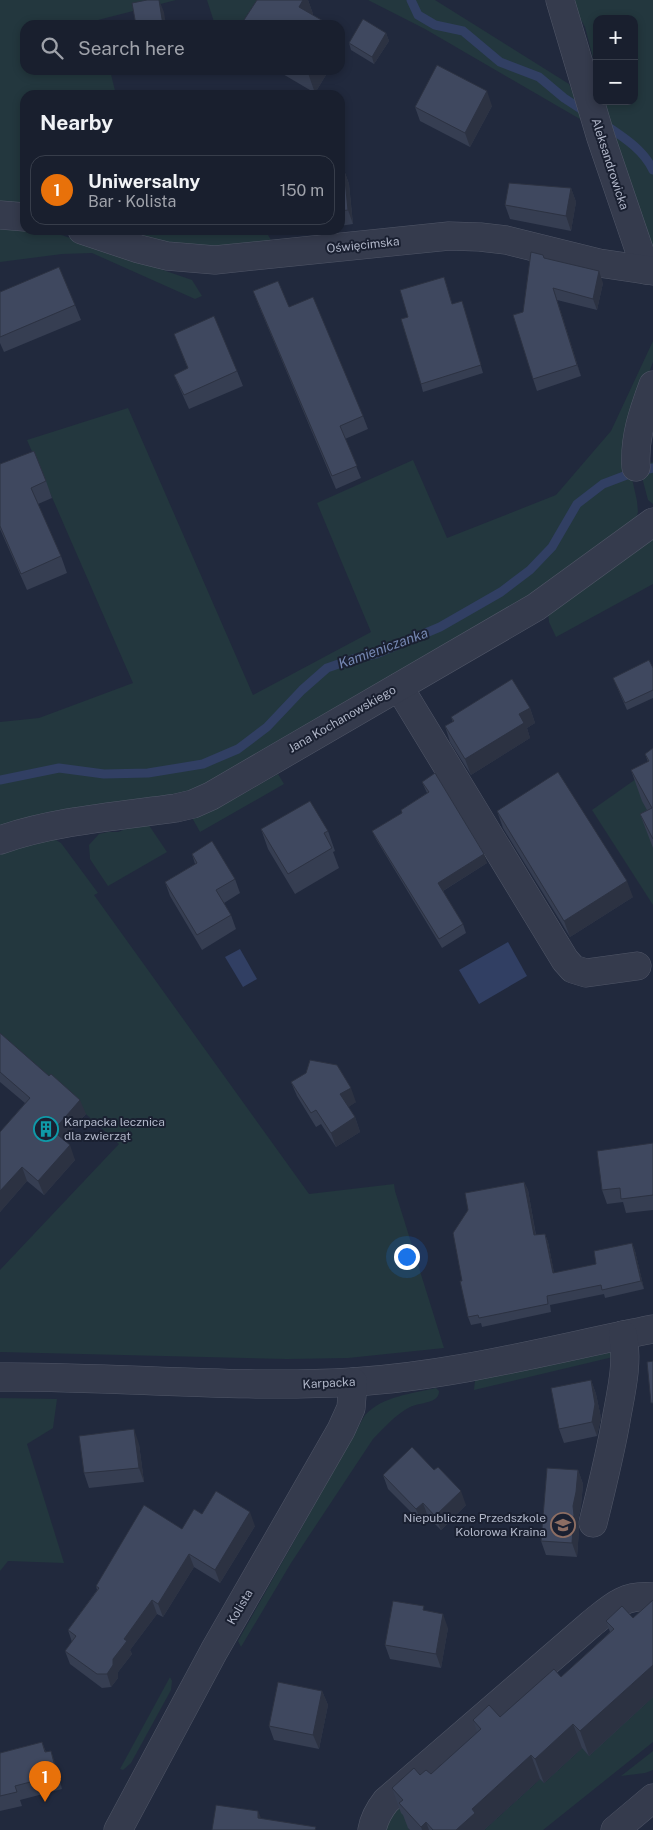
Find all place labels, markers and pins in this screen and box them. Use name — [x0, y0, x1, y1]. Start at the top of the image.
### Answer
place label: Karpacka lecznica dla zwierząt — [64, 1115, 165, 1143]
building icon: Karpacka lecznica dla zwierząt — [33, 1116, 59, 1142]
place label: Niepubliczne Przedszkole Kolorowa Kraina — [403, 1511, 546, 1539]
school or university icon: Niepubliczne Przedszkole Kolorowa Kraina — [550, 1512, 576, 1538]
pin: 1 — [29, 1761, 61, 1802]

